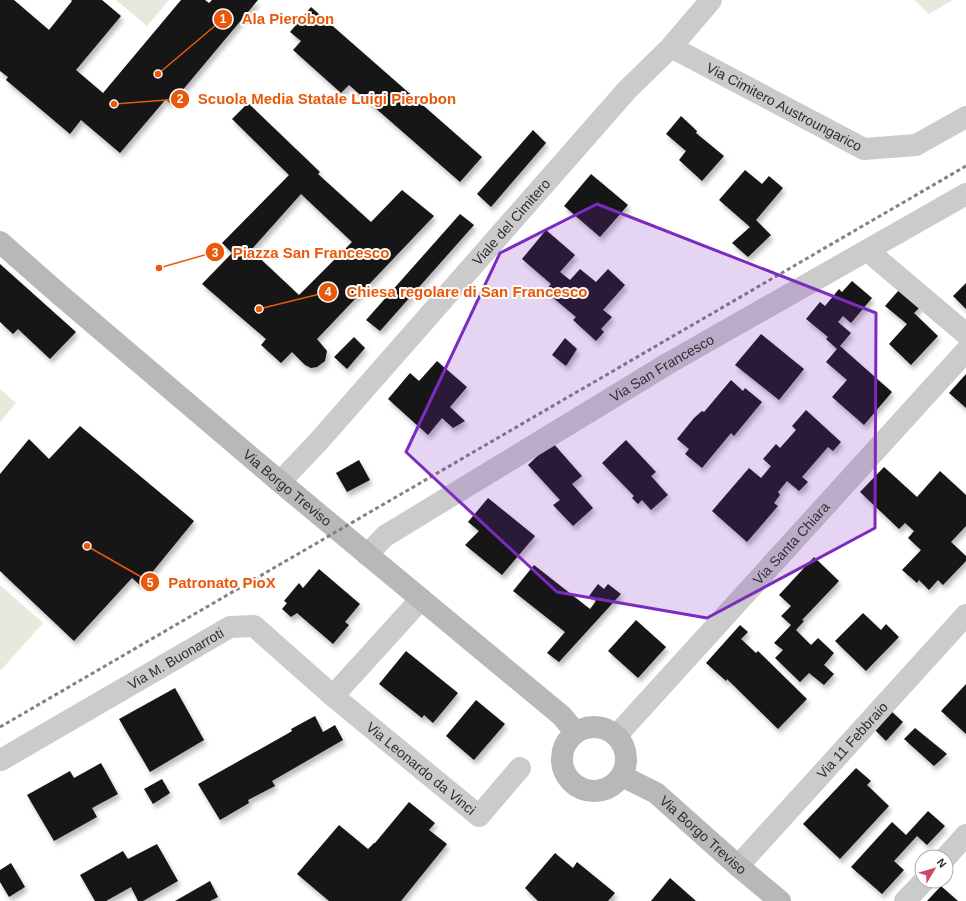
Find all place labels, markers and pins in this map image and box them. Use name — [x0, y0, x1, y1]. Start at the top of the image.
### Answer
callout: Ala Pierobon — [213, 5, 342, 32]
callout: Scuola Media Statale Luigi Pierobon — [170, 86, 464, 113]
callout: Piazza San Francesco — [205, 239, 397, 266]
callout: Chiesa regolare di San Francesco — [318, 279, 595, 306]
callout: Patronato PioX — [140, 569, 283, 596]

